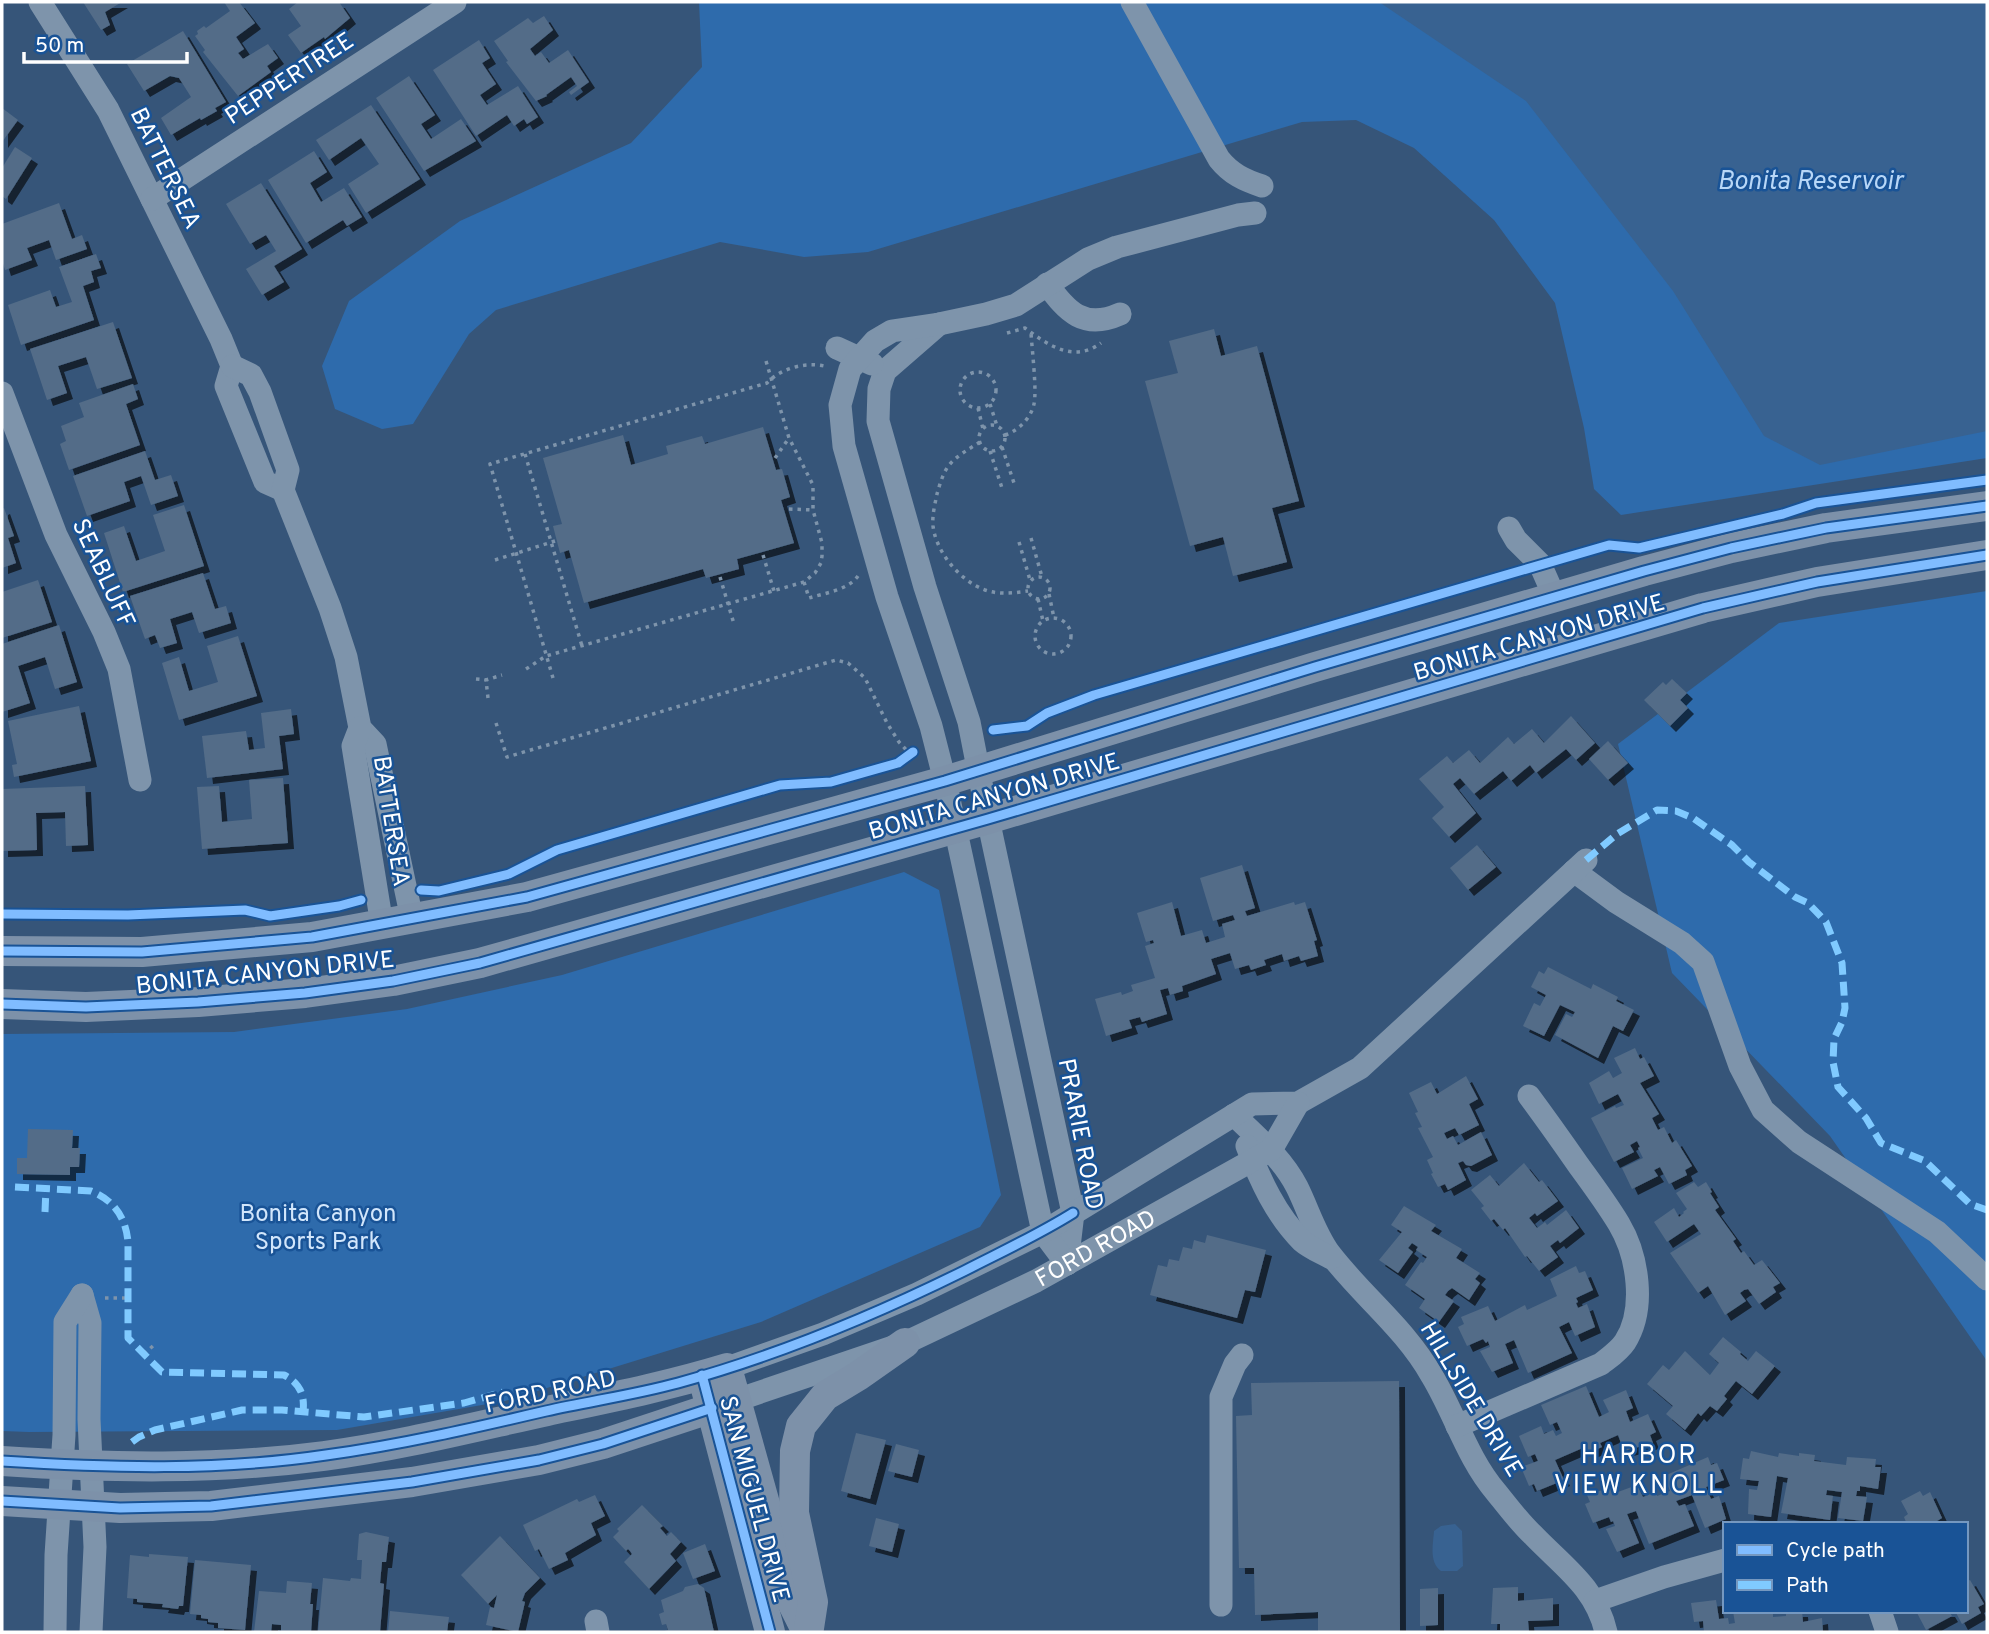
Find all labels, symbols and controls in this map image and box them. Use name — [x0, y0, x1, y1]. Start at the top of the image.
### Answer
scale bar — [24, 21, 187, 65]
street label: PEPPERTREE — [220, 27, 360, 132]
text: 50 m — [35, 33, 84, 60]
street label: BATTERSEA — [122, 103, 207, 235]
water label: Bonita Reservoir — [1717, 166, 1905, 199]
street label: SEABLUFF — [64, 514, 141, 633]
street label: BONITA CANYON DRIVE — [1411, 589, 1669, 689]
street label: BONITA CANYON DRIVE — [866, 748, 1124, 848]
street label: BATTERSEA — [365, 754, 415, 889]
street label: BONITA CANYON DRIVE — [134, 945, 396, 1002]
street label: PRARIE ROAD — [1050, 1056, 1108, 1213]
park label: Bonita Canyon Sports Park — [239, 1200, 397, 1258]
street label: FORD ROAD — [1031, 1204, 1162, 1295]
street label: HILLSIDE DRIVE — [1412, 1317, 1528, 1483]
street label: FORD ROAD — [482, 1364, 619, 1422]
street label: SAN MIGUEL DRIVE — [711, 1393, 795, 1606]
district label: HARBOR VIEW KNOLL — [1554, 1440, 1724, 1503]
legend — [1723, 1522, 1968, 1613]
text: Cycle path — [1786, 1538, 1885, 1565]
text: Path — [1786, 1573, 1829, 1600]

